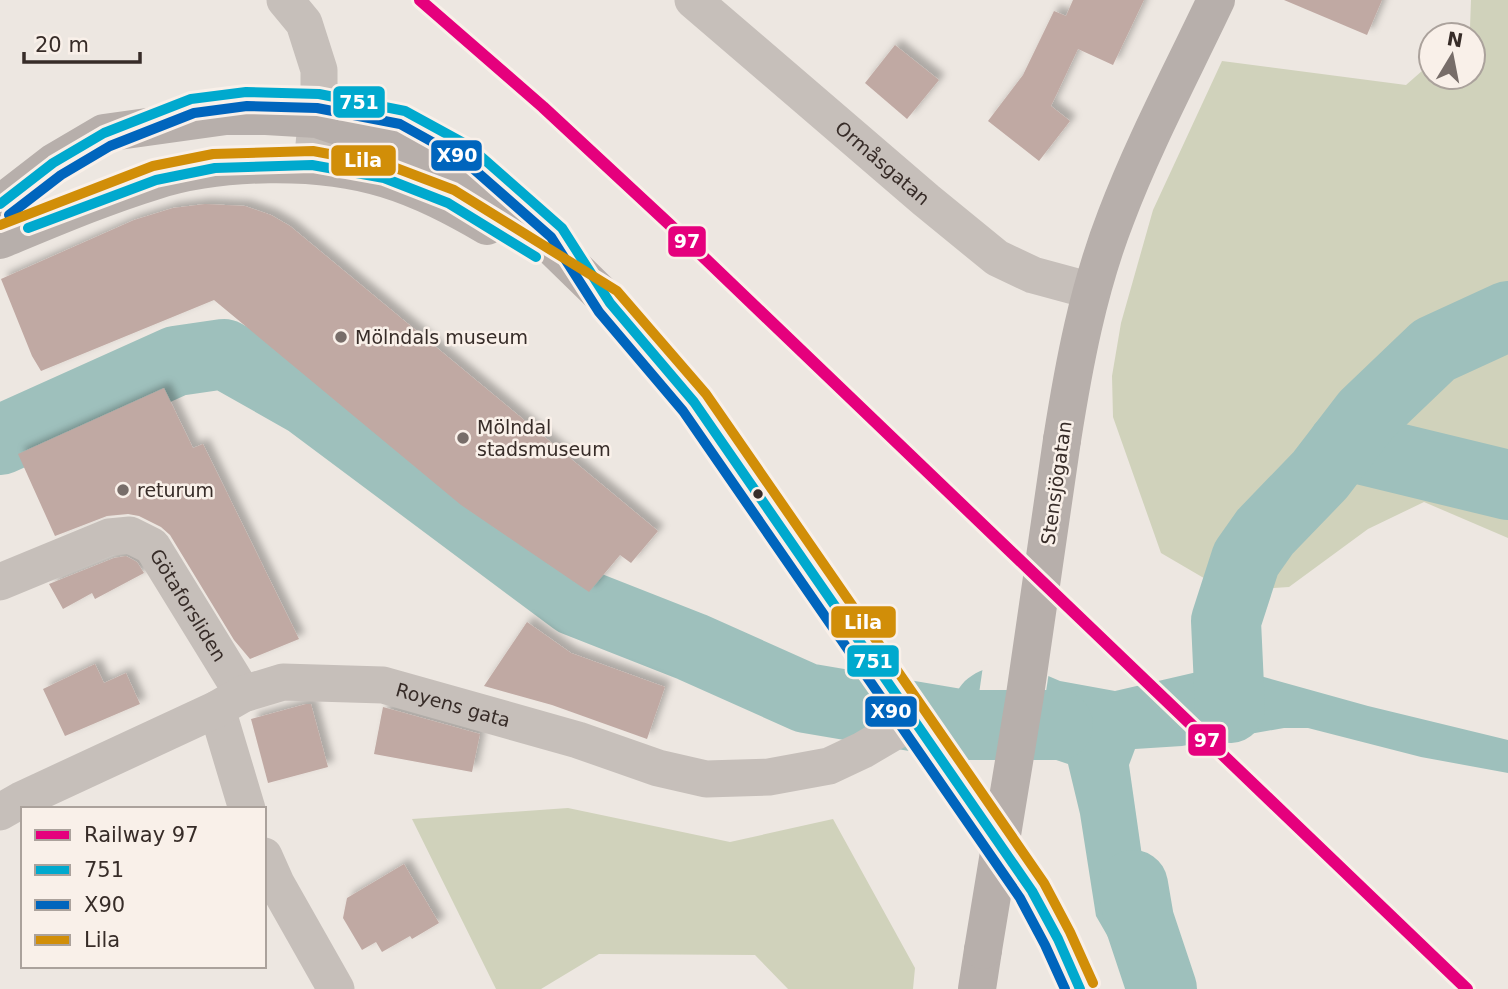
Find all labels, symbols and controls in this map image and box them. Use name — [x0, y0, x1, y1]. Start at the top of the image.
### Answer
scale bar — [24, 21, 140, 65]
north arrow — [1417, 21, 1487, 91]
text: N — [1445, 27, 1465, 51]
text: 20 m — [35, 33, 89, 57]
line badge: 751 — [332, 85, 386, 119]
text: 751 — [339, 91, 379, 113]
street label: Ormåsgatan — [831, 116, 934, 209]
line badge: X90 — [430, 139, 483, 172]
line badge: Lila — [330, 144, 397, 177]
text: X90 — [436, 144, 478, 166]
text: Lila — [344, 149, 382, 171]
line badge: 97 — [667, 225, 707, 258]
text: 97 — [674, 230, 700, 252]
place label: Mölndals museum — [355, 326, 528, 348]
marker: Mölndals museum — [333, 329, 349, 345]
place label: Mölndal stadsmuseum — [477, 416, 611, 460]
street label: Stensjögatan — [1036, 420, 1076, 546]
marker: Mölndal stadsmuseum — [455, 430, 471, 446]
place label: returum — [137, 479, 214, 501]
marker: returum — [115, 482, 131, 498]
unlabelled marker — [751, 487, 765, 501]
street label: Götaforsliden — [145, 545, 231, 665]
line badge: Lila — [830, 605, 897, 639]
text: Lila — [844, 611, 882, 633]
line badge: 751 — [846, 644, 900, 678]
text: 751 — [853, 650, 893, 672]
street label: Royens gata — [394, 678, 513, 731]
line badge: X90 — [864, 695, 918, 728]
text: X90 — [870, 700, 912, 722]
line badge: 97 — [1187, 723, 1227, 757]
text: 97 — [1194, 729, 1220, 751]
legend — [21, 807, 266, 968]
text: Railway 97 — [84, 823, 199, 847]
text: 751 — [84, 858, 124, 882]
text: X90 — [84, 893, 125, 917]
text: Lila — [84, 928, 120, 952]

